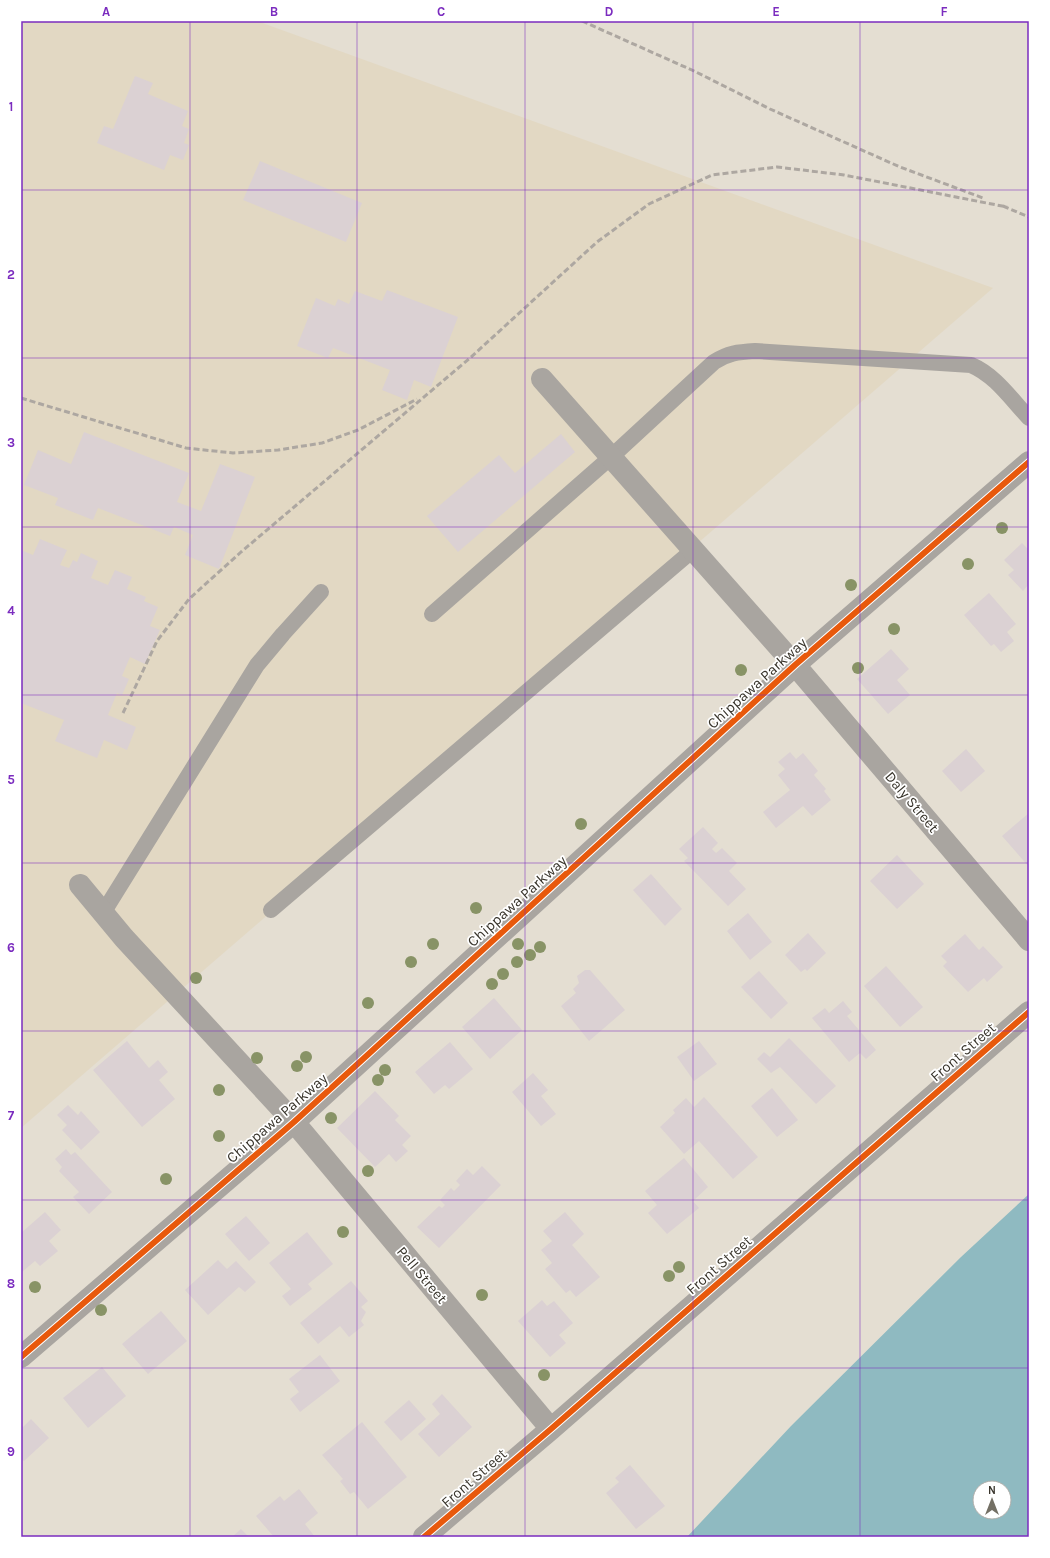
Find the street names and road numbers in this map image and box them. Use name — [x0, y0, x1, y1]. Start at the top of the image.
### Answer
street label: Chippawa Parkway — [704, 634, 810, 732]
street label: Daly Street — [881, 768, 943, 836]
street label: Chippawa Parkway — [464, 852, 570, 950]
street label: Front Street — [927, 1018, 1000, 1085]
street label: Chippawa Parkway — [223, 1069, 331, 1167]
street label: Front Street — [683, 1231, 756, 1298]
street label: Pell Street — [393, 1243, 451, 1308]
street label: Front Street — [438, 1444, 511, 1511]

